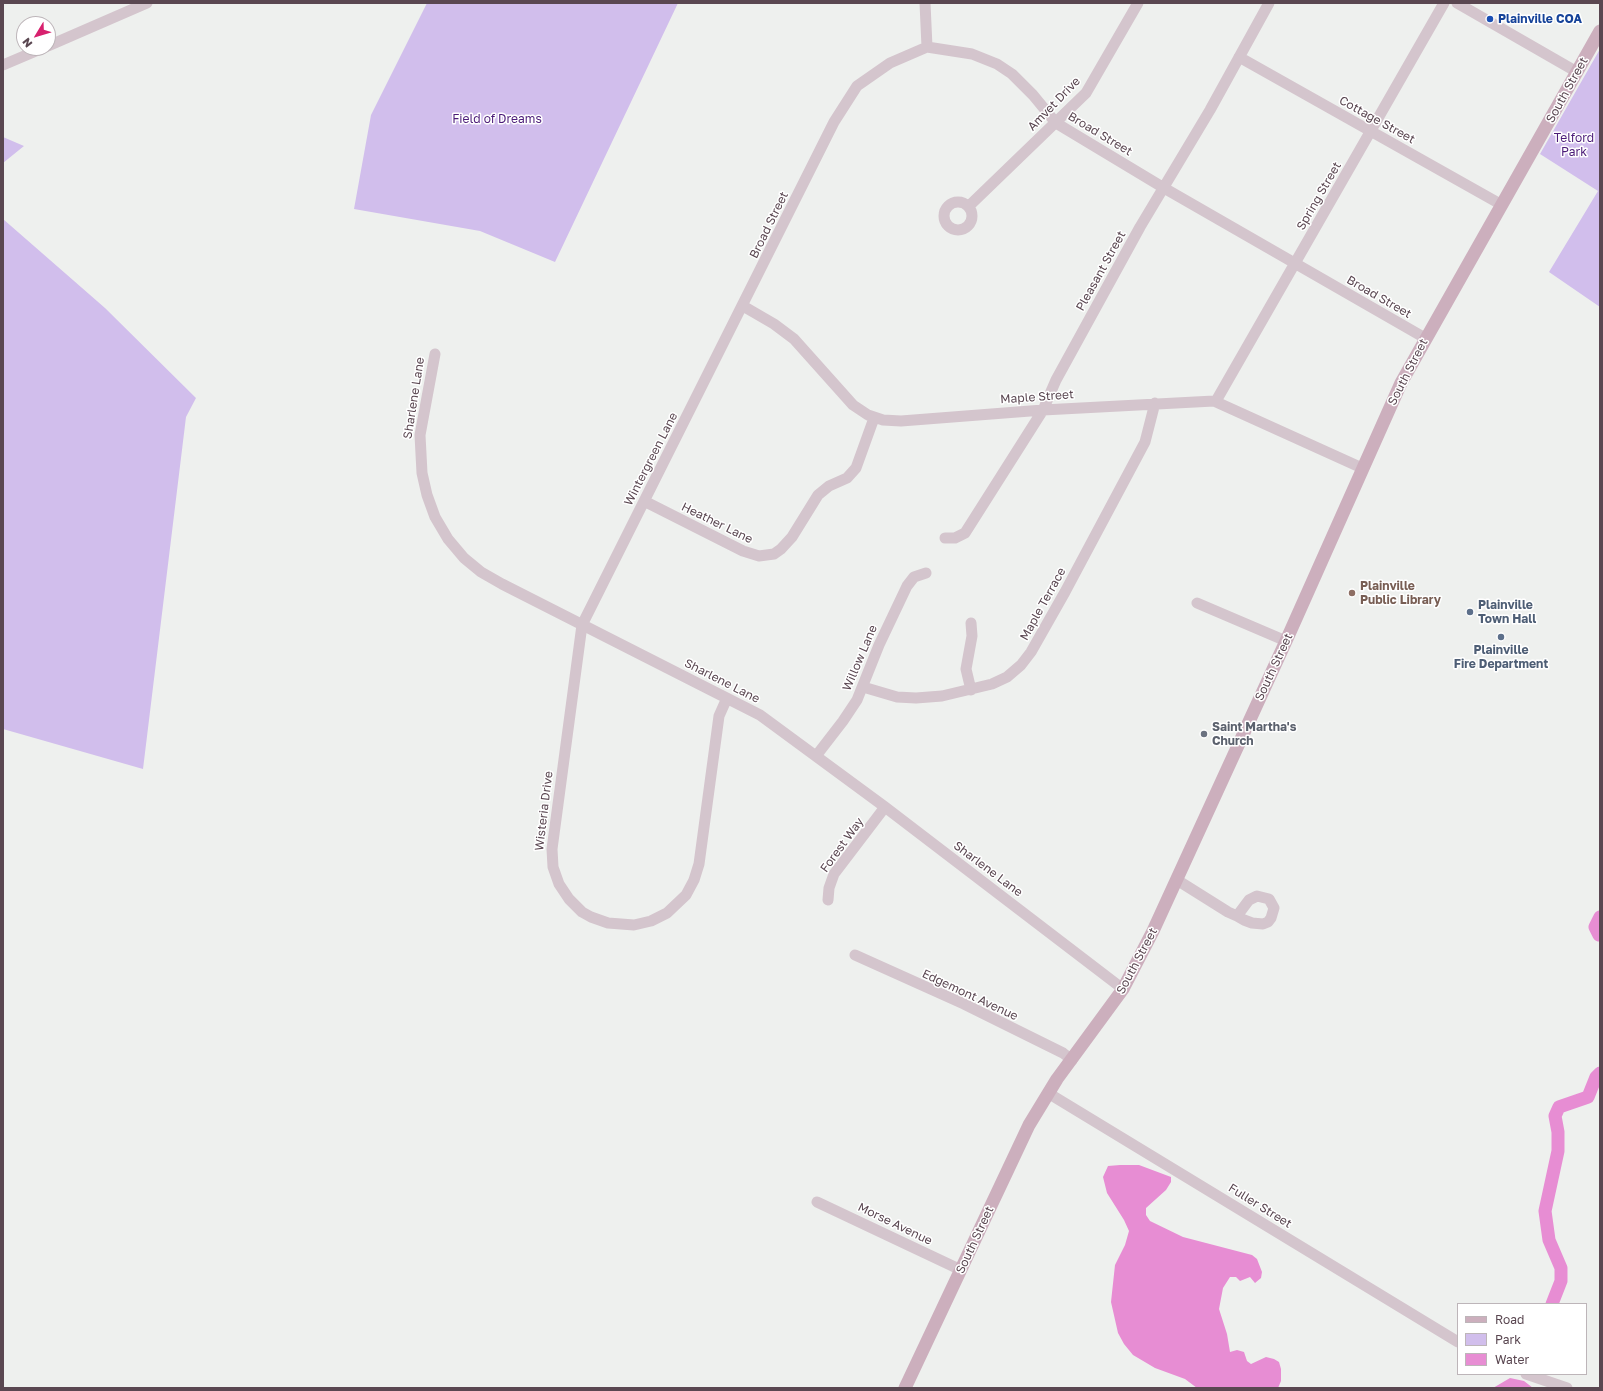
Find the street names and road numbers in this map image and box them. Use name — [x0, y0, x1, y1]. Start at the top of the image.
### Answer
street label: South Street — [1543, 55, 1591, 125]
street label: Amvet Drive — [1025, 74, 1083, 134]
street label: Cottage Street — [1337, 93, 1417, 147]
street label: Broad Street — [1065, 109, 1135, 159]
street label: Spring Street — [1294, 159, 1344, 233]
street label: Broad Street — [747, 189, 791, 261]
street label: Pleasant Street — [1073, 229, 1129, 313]
street label: Broad Street — [1344, 273, 1414, 321]
street label: South Street — [1385, 336, 1431, 408]
street label: Sharlene Lane — [400, 356, 428, 440]
street label: Maple Street — [1000, 387, 1074, 407]
street label: Wintergreen Lane — [621, 410, 681, 508]
street label: Heather Lane — [679, 500, 755, 546]
street label: Maple Terrace — [1017, 565, 1069, 643]
street label: Willow Lane — [840, 623, 880, 693]
street label: South Street — [1252, 631, 1296, 703]
street label: Sharlene Lane — [682, 656, 762, 706]
street label: Wisteria Drive — [532, 770, 556, 852]
street label: Forest Way — [817, 815, 867, 875]
street label: Sharlene Lane — [951, 838, 1025, 900]
street label: South Street — [1114, 925, 1160, 997]
street label: Edgemont Avenue — [920, 966, 1020, 1024]
street label: Fuller Street — [1226, 1181, 1294, 1231]
street label: Morse Avenue — [855, 1200, 935, 1248]
street label: South Street — [953, 1204, 997, 1276]

